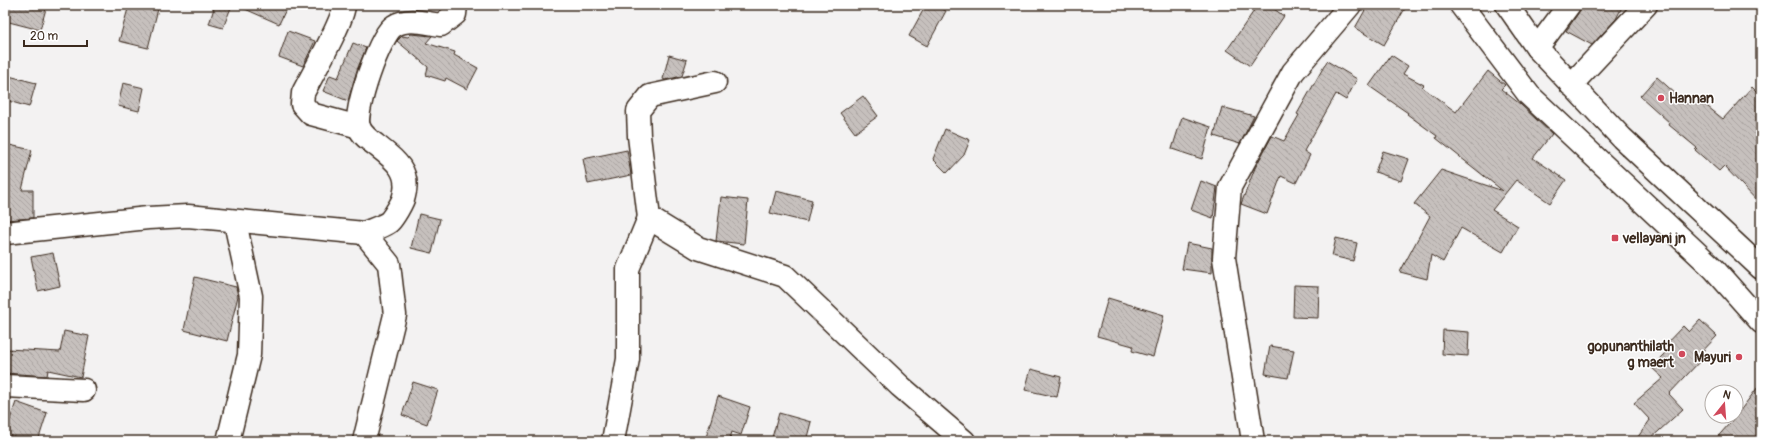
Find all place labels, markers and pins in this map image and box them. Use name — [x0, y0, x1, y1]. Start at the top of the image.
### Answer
place label: Hannan — [1669, 90, 1714, 107]
marker: Hannan — [1656, 93, 1666, 103]
place label: vellayani jn — [1622, 230, 1686, 247]
marker: vellayani jn — [1610, 233, 1620, 243]
place label: gopunanthilath g maert — [1587, 338, 1674, 371]
marker: gopunanthilath g maert — [1677, 349, 1687, 359]
place label: Mayuri — [1694, 349, 1731, 366]
marker: Mayuri — [1734, 352, 1744, 362]

